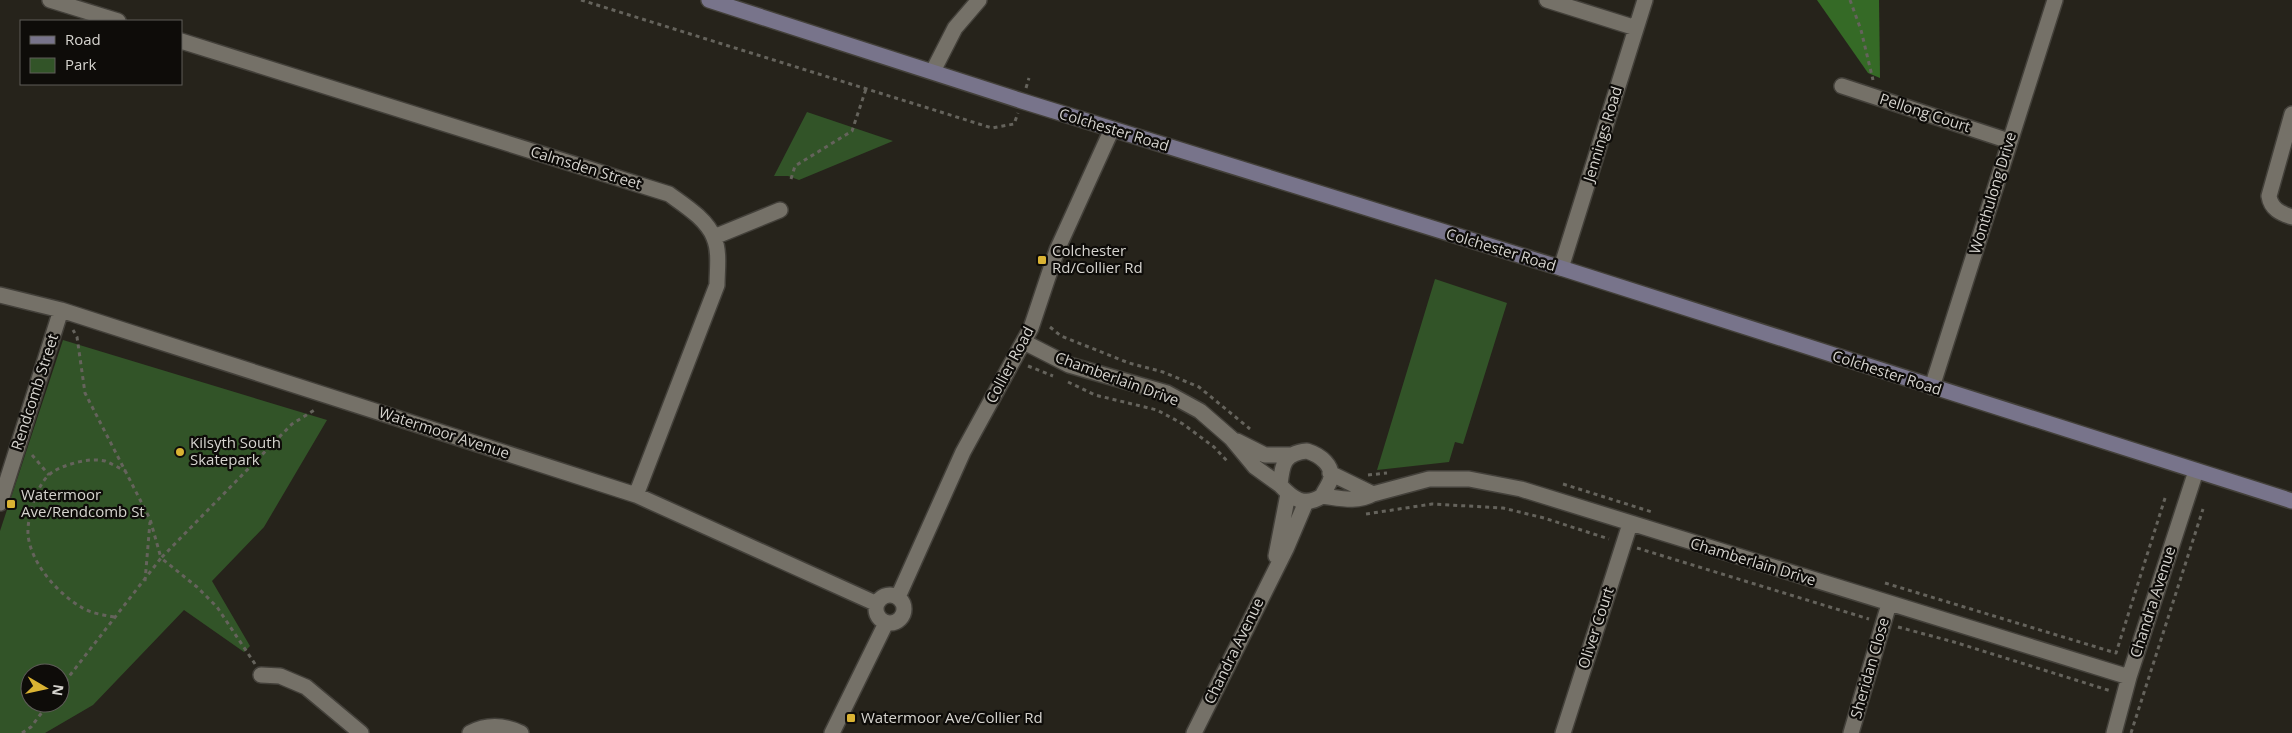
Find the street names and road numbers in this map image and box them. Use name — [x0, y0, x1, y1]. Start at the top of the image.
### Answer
street label: Jennings Road — [1577, 84, 1626, 186]
street label: Pellong Court — [1877, 88, 1973, 136]
street label: Colchester Road — [1057, 103, 1172, 155]
street label: Wonthulong Drive — [1964, 129, 2020, 256]
street label: Calmsden Street — [528, 141, 644, 193]
street label: Colchester Road — [1444, 223, 1559, 275]
street label: Collier Road — [981, 323, 1038, 406]
street label: Rendcomb Street — [6, 331, 62, 452]
street label: Colchester Road — [1830, 345, 1945, 399]
street label: Chamberlain Drive — [1053, 346, 1182, 410]
street label: Watermoor Avenue — [376, 401, 512, 463]
street label: Chamberlain Drive — [1688, 532, 1819, 590]
street label: Chandra Avenue — [2125, 543, 2179, 660]
street label: Oliver Court — [1573, 584, 1618, 671]
street label: Chandra Avenue — [1199, 594, 1268, 707]
street label: Sheridan Close — [1845, 615, 1893, 721]

